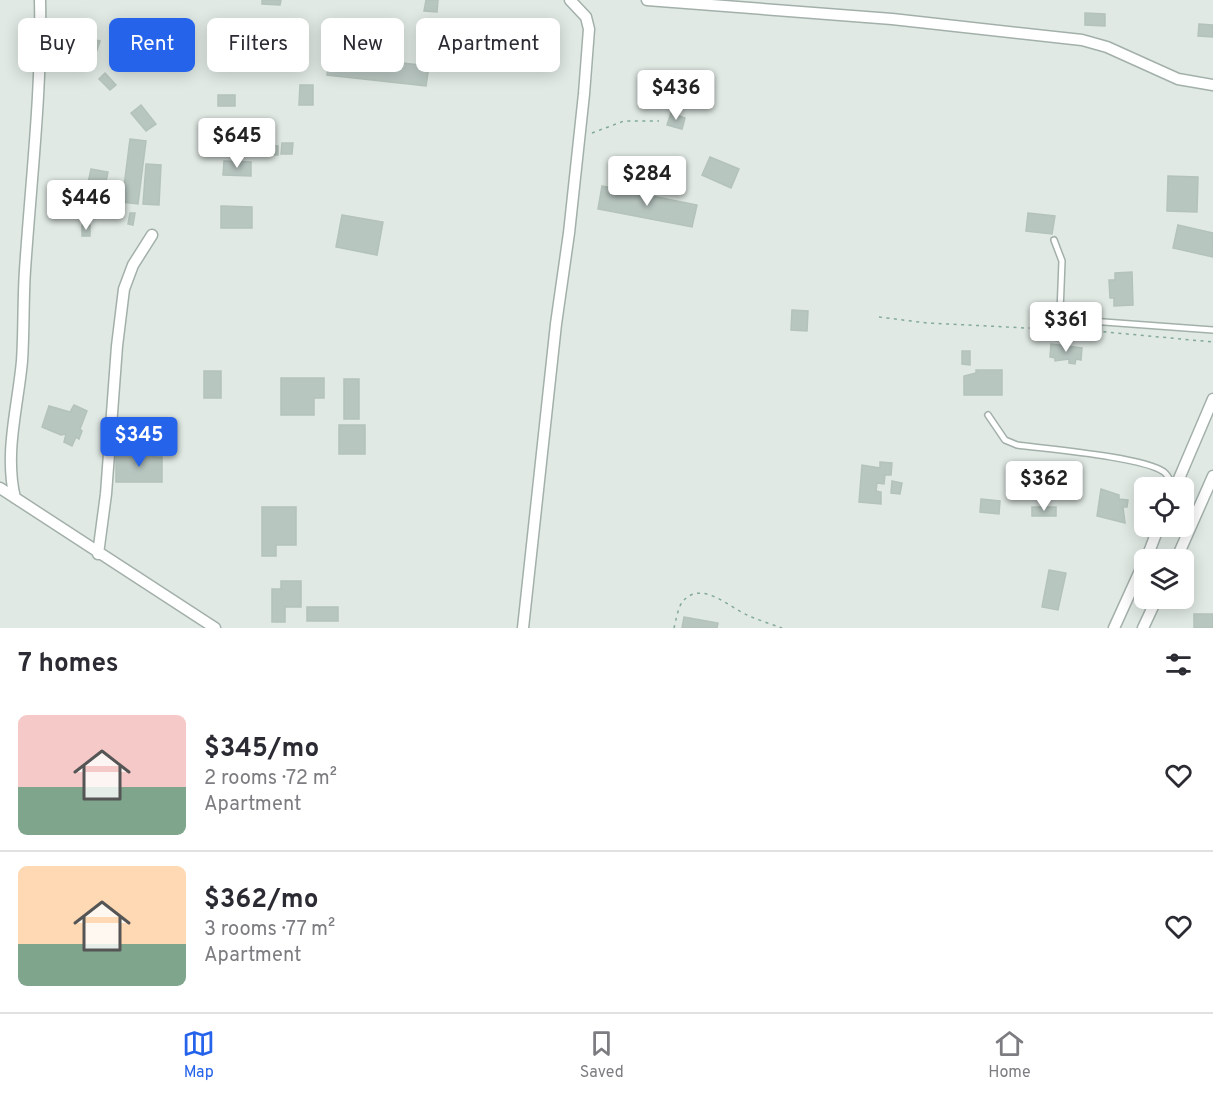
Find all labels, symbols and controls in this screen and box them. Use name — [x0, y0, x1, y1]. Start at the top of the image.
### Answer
chip: Buy — [18, 18, 97, 72]
chip: Rent — [109, 18, 195, 72]
chip: Filters — [207, 18, 309, 72]
chip: New — [321, 18, 404, 72]
chip: Apartment — [416, 18, 560, 72]
pin: $436 — [640, 70, 712, 121]
text: $436 — [651, 76, 701, 102]
pin: $645 — [201, 118, 273, 169]
text: $645 — [212, 124, 262, 150]
pin: $284 — [611, 156, 683, 207]
text: $284 — [622, 162, 672, 188]
pin: $446 — [50, 180, 122, 231]
text: $446 — [61, 186, 111, 212]
pin: $361 — [1030, 302, 1102, 353]
text: $361 — [1044, 308, 1088, 334]
pin: $345 — [103, 417, 175, 468]
text: $345 — [114, 423, 164, 449]
pin: $362 — [1008, 461, 1080, 512]
text: $362 — [1020, 467, 1068, 493]
map controls — [1134, 477, 1194, 609]
button: locate — [1134, 477, 1194, 537]
button: layers — [1134, 549, 1194, 609]
text: 7 homes — [18, 648, 118, 681]
icon: filters — [1162, 648, 1195, 681]
text: $345/mo — [204, 733, 319, 766]
icon: home — [66, 739, 138, 811]
icon: heart — [1162, 759, 1195, 792]
text: 2 rooms · 72 m² — [204, 766, 337, 792]
text: Apartment — [204, 792, 302, 818]
text: $362/mo — [204, 884, 318, 917]
icon: home — [66, 890, 138, 962]
icon: heart — [1162, 910, 1195, 943]
text: 3 rooms · 77 m² — [204, 917, 335, 943]
text: Apartment — [204, 943, 302, 969]
tab: Map — [182, 1027, 215, 1083]
tab: Saved — [580, 1027, 624, 1083]
tab: Home — [988, 1027, 1031, 1083]

